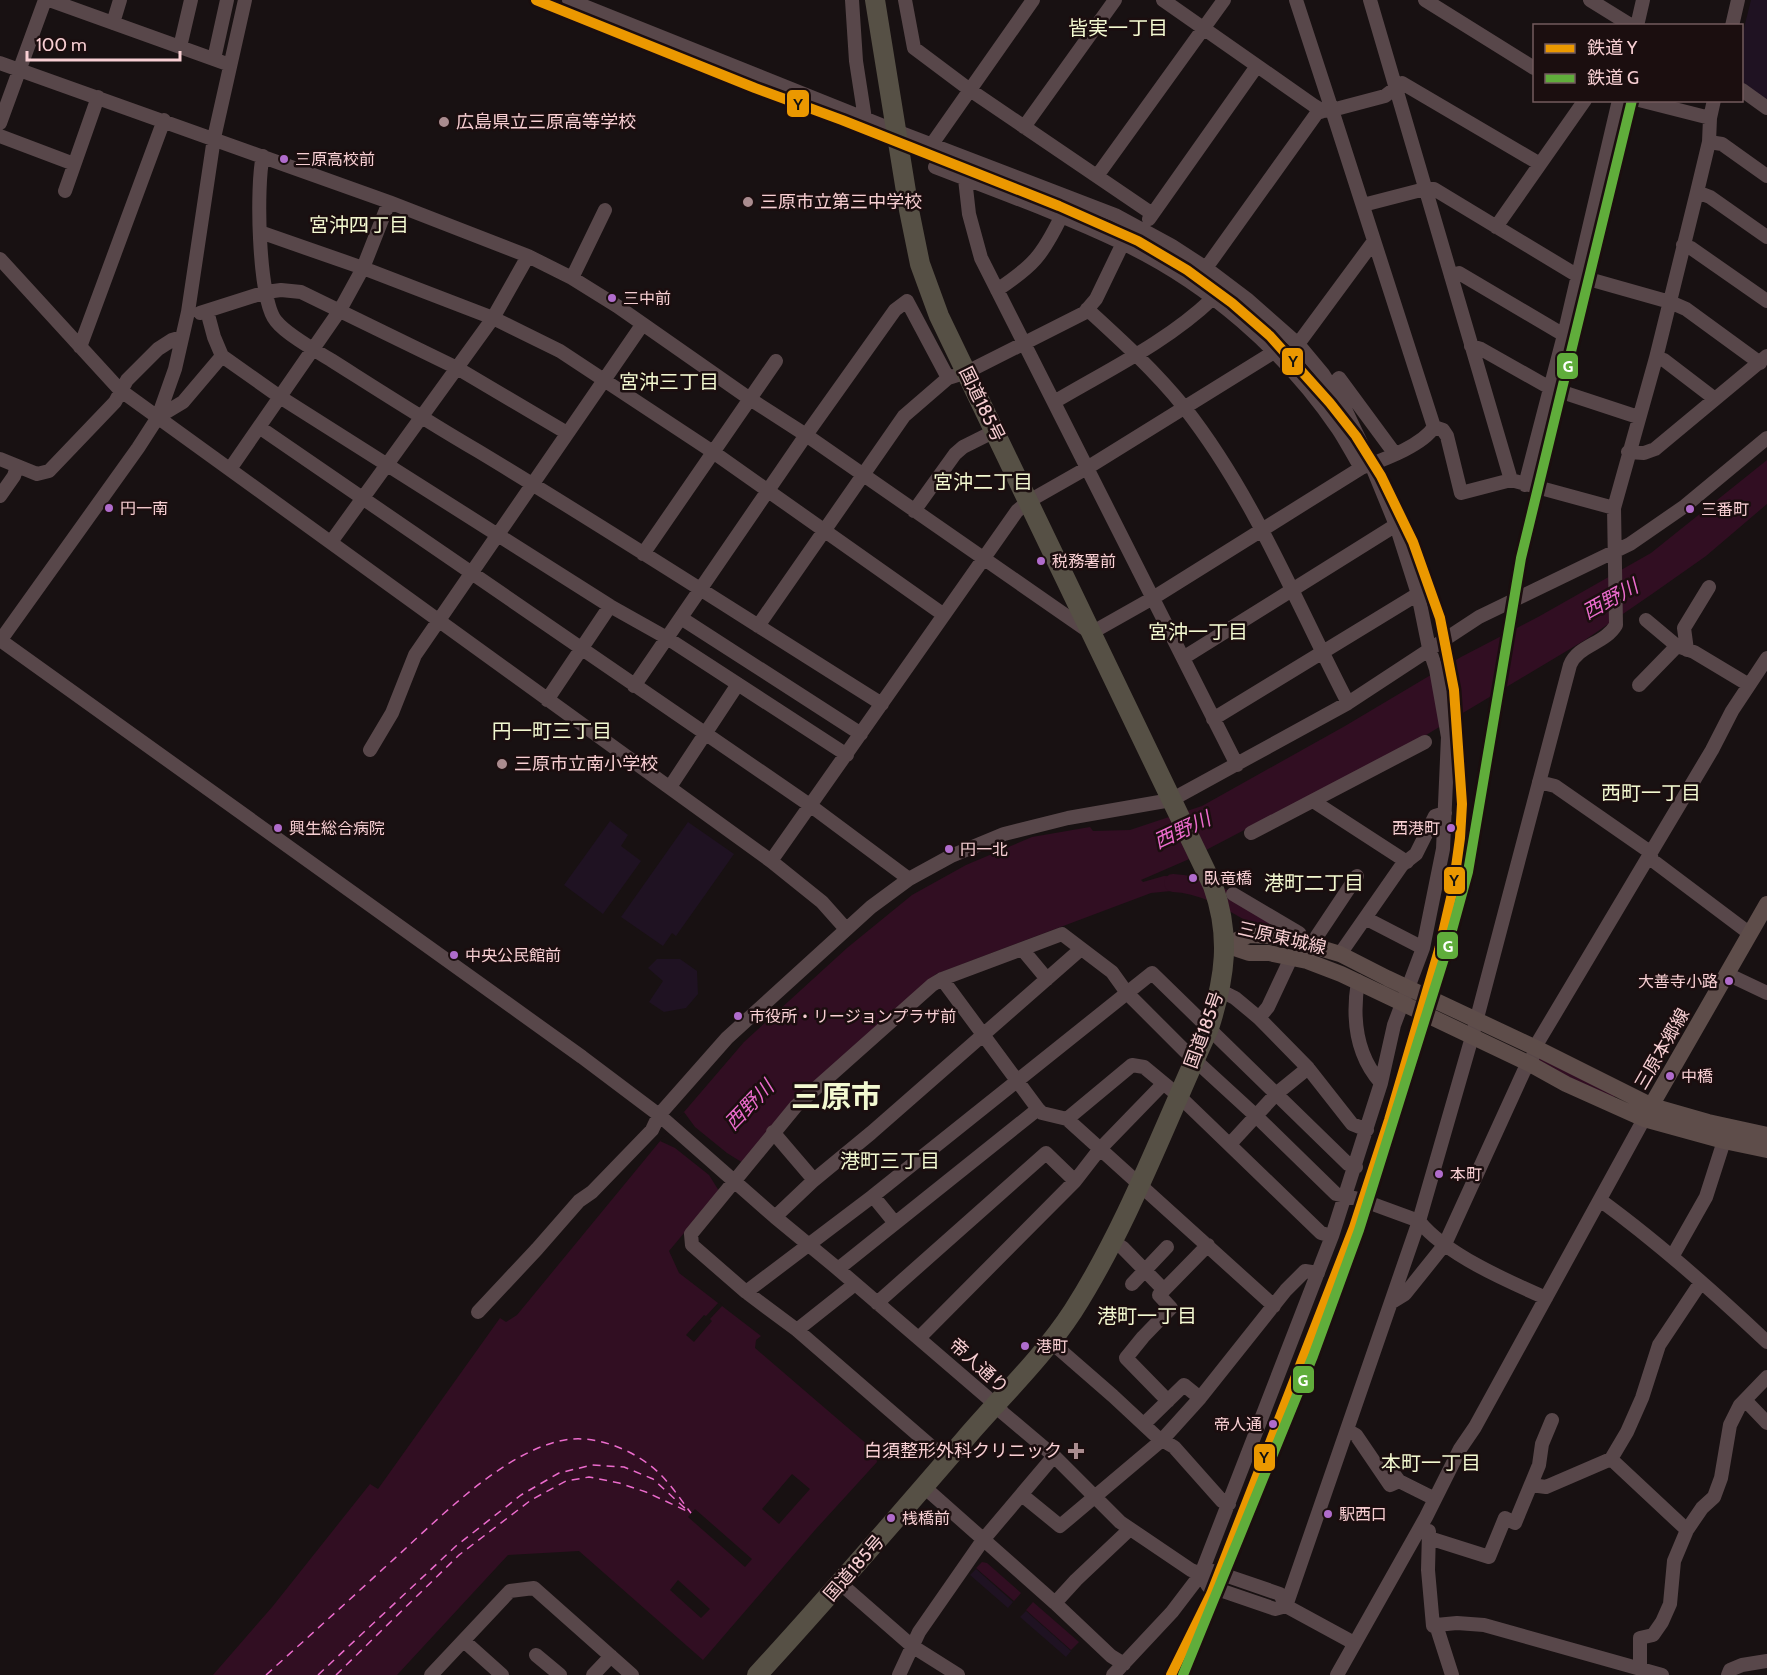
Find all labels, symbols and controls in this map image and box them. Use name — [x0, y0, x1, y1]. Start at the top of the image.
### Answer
district label: 皆実一丁目 — [1068, 16, 1168, 40]
scale bar — [27, 24, 180, 62]
legend — [1533, 24, 1743, 102]
text: 100 m — [36, 34, 87, 56]
text: 鉄道 Y — [1587, 37, 1638, 59]
text: 鉄道 G — [1587, 67, 1639, 89]
line badge: Y — [786, 89, 810, 118]
text: Y — [792, 95, 803, 114]
place label: 広島県立三原高等学校 — [456, 111, 636, 133]
marker: 広島県立三原高等学校 — [437, 115, 451, 129]
place label: 三原高校前 — [295, 150, 375, 169]
marker: 三原高校前 — [278, 153, 290, 165]
place label: 三原市立第三中学校 — [760, 191, 922, 213]
marker: 三原市立第三中学校 — [741, 195, 755, 209]
district label: 宮沖四丁目 — [309, 213, 409, 237]
place label: 三中前 — [623, 289, 671, 308]
marker: 三中前 — [606, 292, 618, 304]
line badge: Y — [1281, 347, 1304, 376]
text: Y — [1287, 352, 1298, 371]
line badge: G — [1556, 352, 1579, 380]
text: G — [1563, 357, 1573, 376]
street label: 国道185号 — [954, 363, 1010, 445]
district label: 宮沖三丁目 — [619, 370, 719, 394]
district label: 宮沖二丁目 — [933, 470, 1033, 494]
place label: 円一南 — [120, 499, 168, 518]
place label: 三番町 — [1701, 500, 1749, 519]
marker: 円一南 — [103, 502, 115, 514]
marker: 三番町 — [1684, 503, 1696, 515]
place label: 税務署前 — [1052, 552, 1116, 571]
marker: 税務署前 — [1035, 555, 1047, 567]
water label: 西野川 — [1578, 573, 1644, 624]
district label: 宮沖一丁目 — [1148, 620, 1248, 644]
district label: 円一町三丁目 — [492, 719, 612, 743]
place label: 三原市立南小学校 — [514, 753, 658, 775]
marker: 三原市立南小学校 — [495, 757, 509, 771]
district label: 西町一丁目 — [1601, 781, 1701, 805]
water label: 西野川 — [1150, 806, 1216, 854]
place label: 興生総合病院 — [289, 819, 385, 838]
place label: 西港町 — [1392, 819, 1440, 838]
marker: 興生総合病院 — [272, 822, 284, 834]
marker: 西港町 — [1445, 822, 1457, 834]
place label: 円一北 — [960, 840, 1008, 859]
marker: 円一北 — [943, 843, 955, 855]
line badge: Y — [1443, 866, 1466, 895]
place label: 臥竜橋 — [1204, 869, 1252, 888]
district label: 港町二丁目 — [1264, 871, 1364, 895]
text: Y — [1448, 871, 1459, 890]
marker: 臥竜橋 — [1187, 872, 1199, 884]
street label: 三原東城線 — [1236, 917, 1328, 959]
line badge: G — [1436, 931, 1459, 960]
text: G — [1443, 937, 1453, 956]
place label: 中央公民館前 — [465, 946, 561, 965]
marker: 中央公民館前 — [448, 949, 460, 961]
place label: 大善寺小路 — [1638, 972, 1718, 991]
marker: 大善寺小路 — [1723, 975, 1735, 987]
street label: 国道185号 — [1180, 988, 1228, 1072]
street label: 三原本郷線 — [1630, 1005, 1694, 1093]
place label: 市役所・リージョンプラザ前 — [749, 1007, 956, 1026]
marker: 市役所・リージョンプラザ前 — [732, 1010, 744, 1022]
place label: 中橋 — [1681, 1067, 1713, 1086]
marker: 中橋 — [1664, 1070, 1676, 1082]
water label: 西野川 — [720, 1074, 780, 1135]
district label: 三原市 — [791, 1078, 881, 1115]
district label: 港町三丁目 — [840, 1149, 940, 1173]
place label: 本町 — [1450, 1165, 1482, 1184]
marker: 本町 — [1433, 1168, 1445, 1180]
district label: 港町一丁目 — [1097, 1304, 1197, 1328]
street label: 帝人通り — [945, 1334, 1013, 1398]
place label: 港町 — [1036, 1337, 1068, 1356]
marker: 港町 — [1019, 1340, 1031, 1352]
line badge: G — [1292, 1365, 1315, 1394]
text: G — [1298, 1371, 1308, 1390]
place label: 帝人通 — [1214, 1415, 1262, 1434]
marker: 帝人通 — [1267, 1418, 1279, 1430]
place label: 白須整形外科クリニック — [864, 1440, 1062, 1462]
marker: 白須整形外科クリニック — [1067, 1442, 1085, 1460]
line badge: Y — [1253, 1443, 1276, 1472]
text: Y — [1258, 1448, 1269, 1467]
district label: 本町一丁目 — [1381, 1451, 1481, 1475]
place label: 駅西口 — [1339, 1505, 1387, 1524]
marker: 駅西口 — [1322, 1508, 1334, 1520]
place label: 桟橋前 — [902, 1509, 950, 1528]
marker: 桟橋前 — [885, 1512, 897, 1524]
street label: 国道185号 — [819, 1530, 889, 1606]

